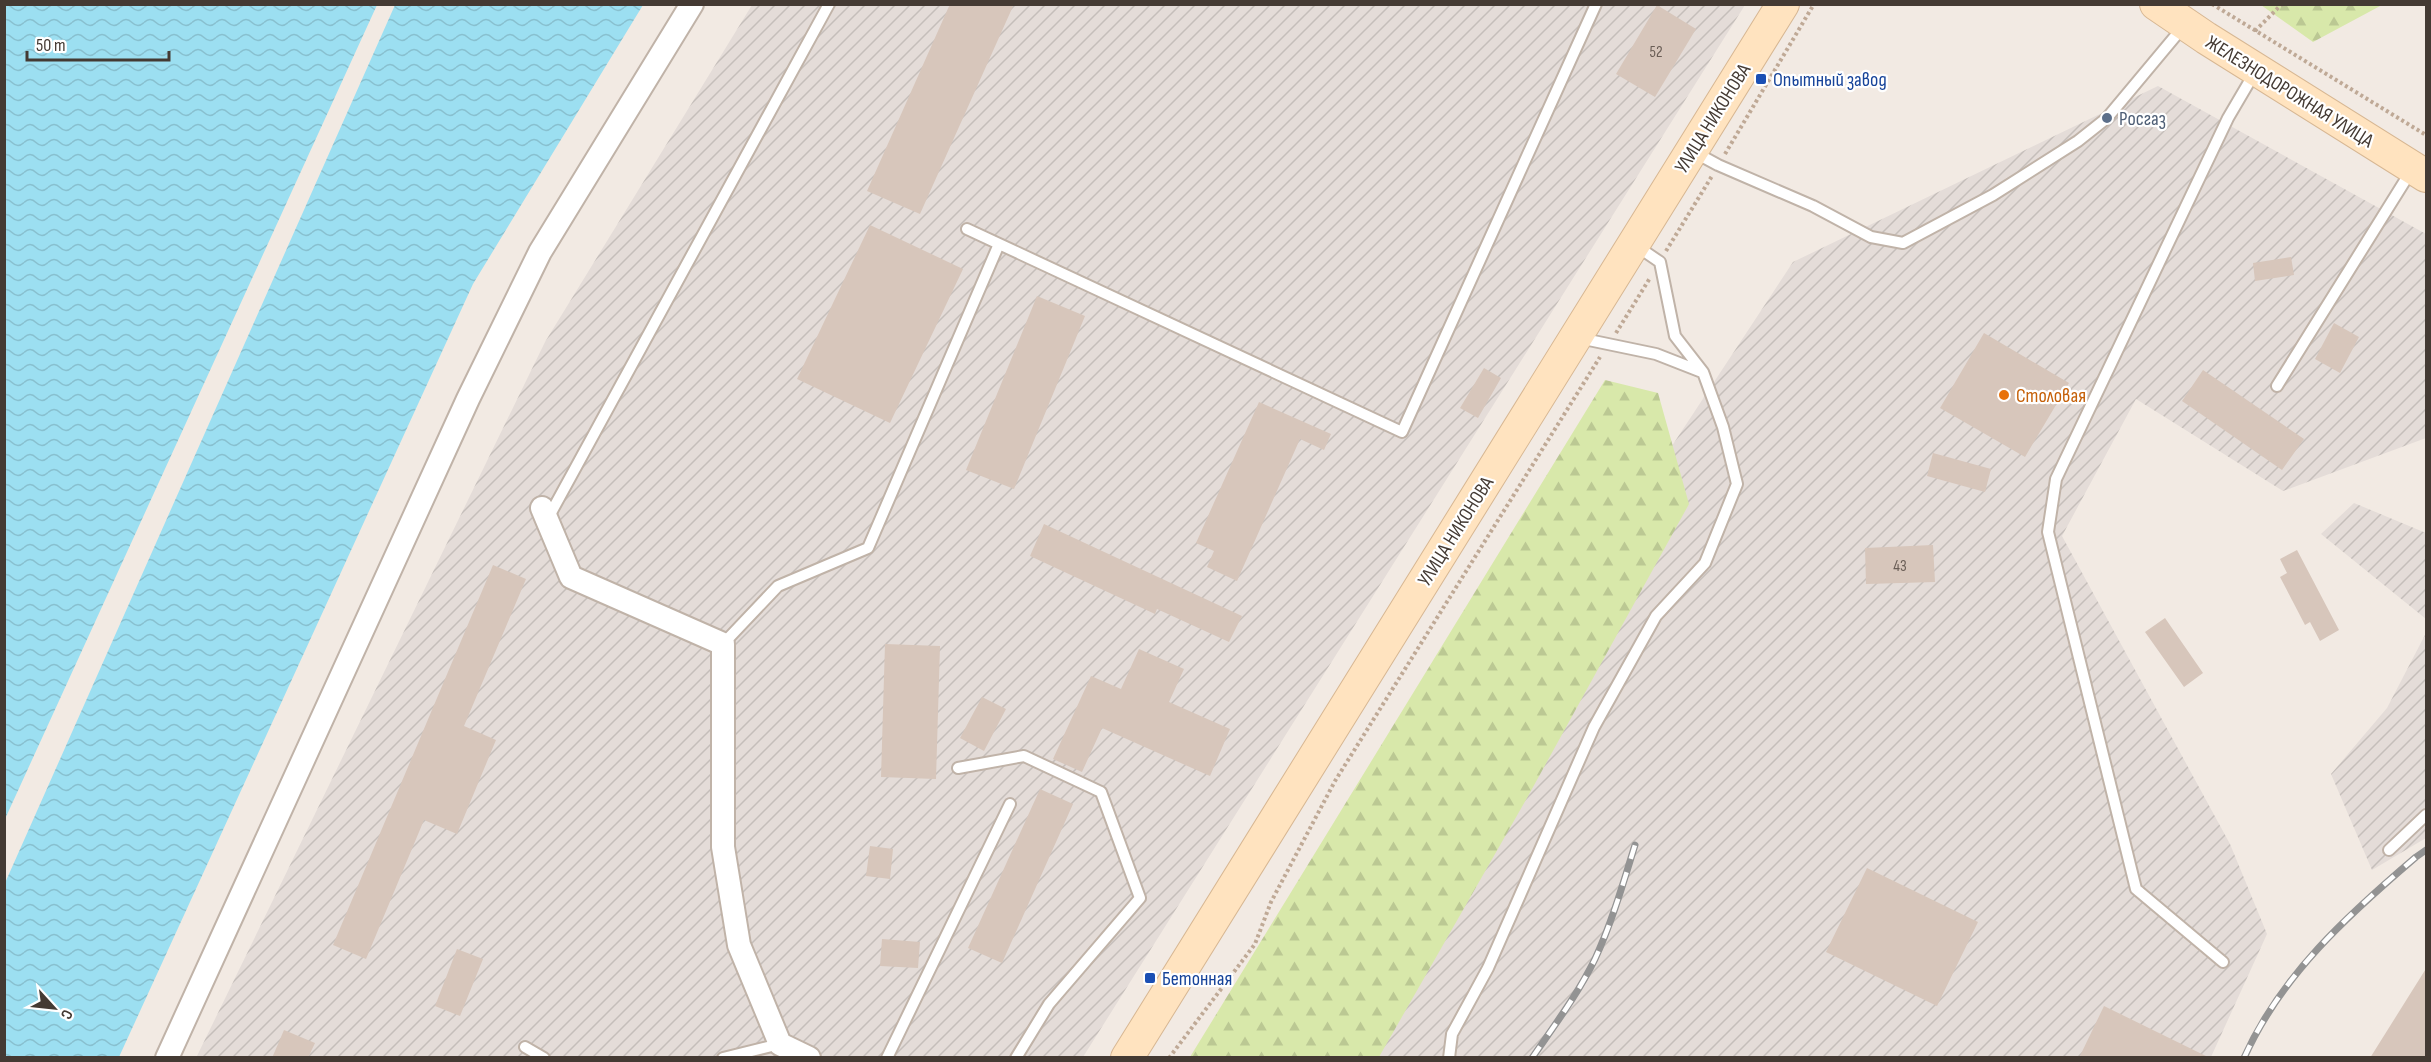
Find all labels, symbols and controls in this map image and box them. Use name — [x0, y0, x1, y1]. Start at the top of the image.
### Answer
scale bar — [27, 24, 170, 62]
street label: ЖЕЛЕЗНОДОРОЖНАЯ УЛИЦА — [2201, 30, 2378, 153]
text: 50 m — [36, 35, 66, 56]
house number: 52 — [1649, 43, 1663, 62]
street label: УЛИЦА НИКОНОВА — [1670, 59, 1756, 178]
place label: Опытный завод — [1773, 68, 1887, 92]
marker: Опытный завод — [1754, 72, 1768, 86]
place label: Росгаз — [2119, 107, 2166, 131]
marker: Росгаз — [2100, 111, 2114, 125]
place label: Столовая — [2016, 384, 2086, 408]
marker: Столовая — [1997, 388, 2011, 402]
street label: УЛИЦА НИКОНОВА — [1413, 472, 1499, 591]
house number: 43 — [1893, 557, 1907, 576]
place label: Бетонная — [1162, 967, 1232, 991]
marker: Бетонная — [1143, 971, 1157, 985]
north arrow — [24, 978, 84, 1038]
text: С — [56, 1006, 76, 1022]

